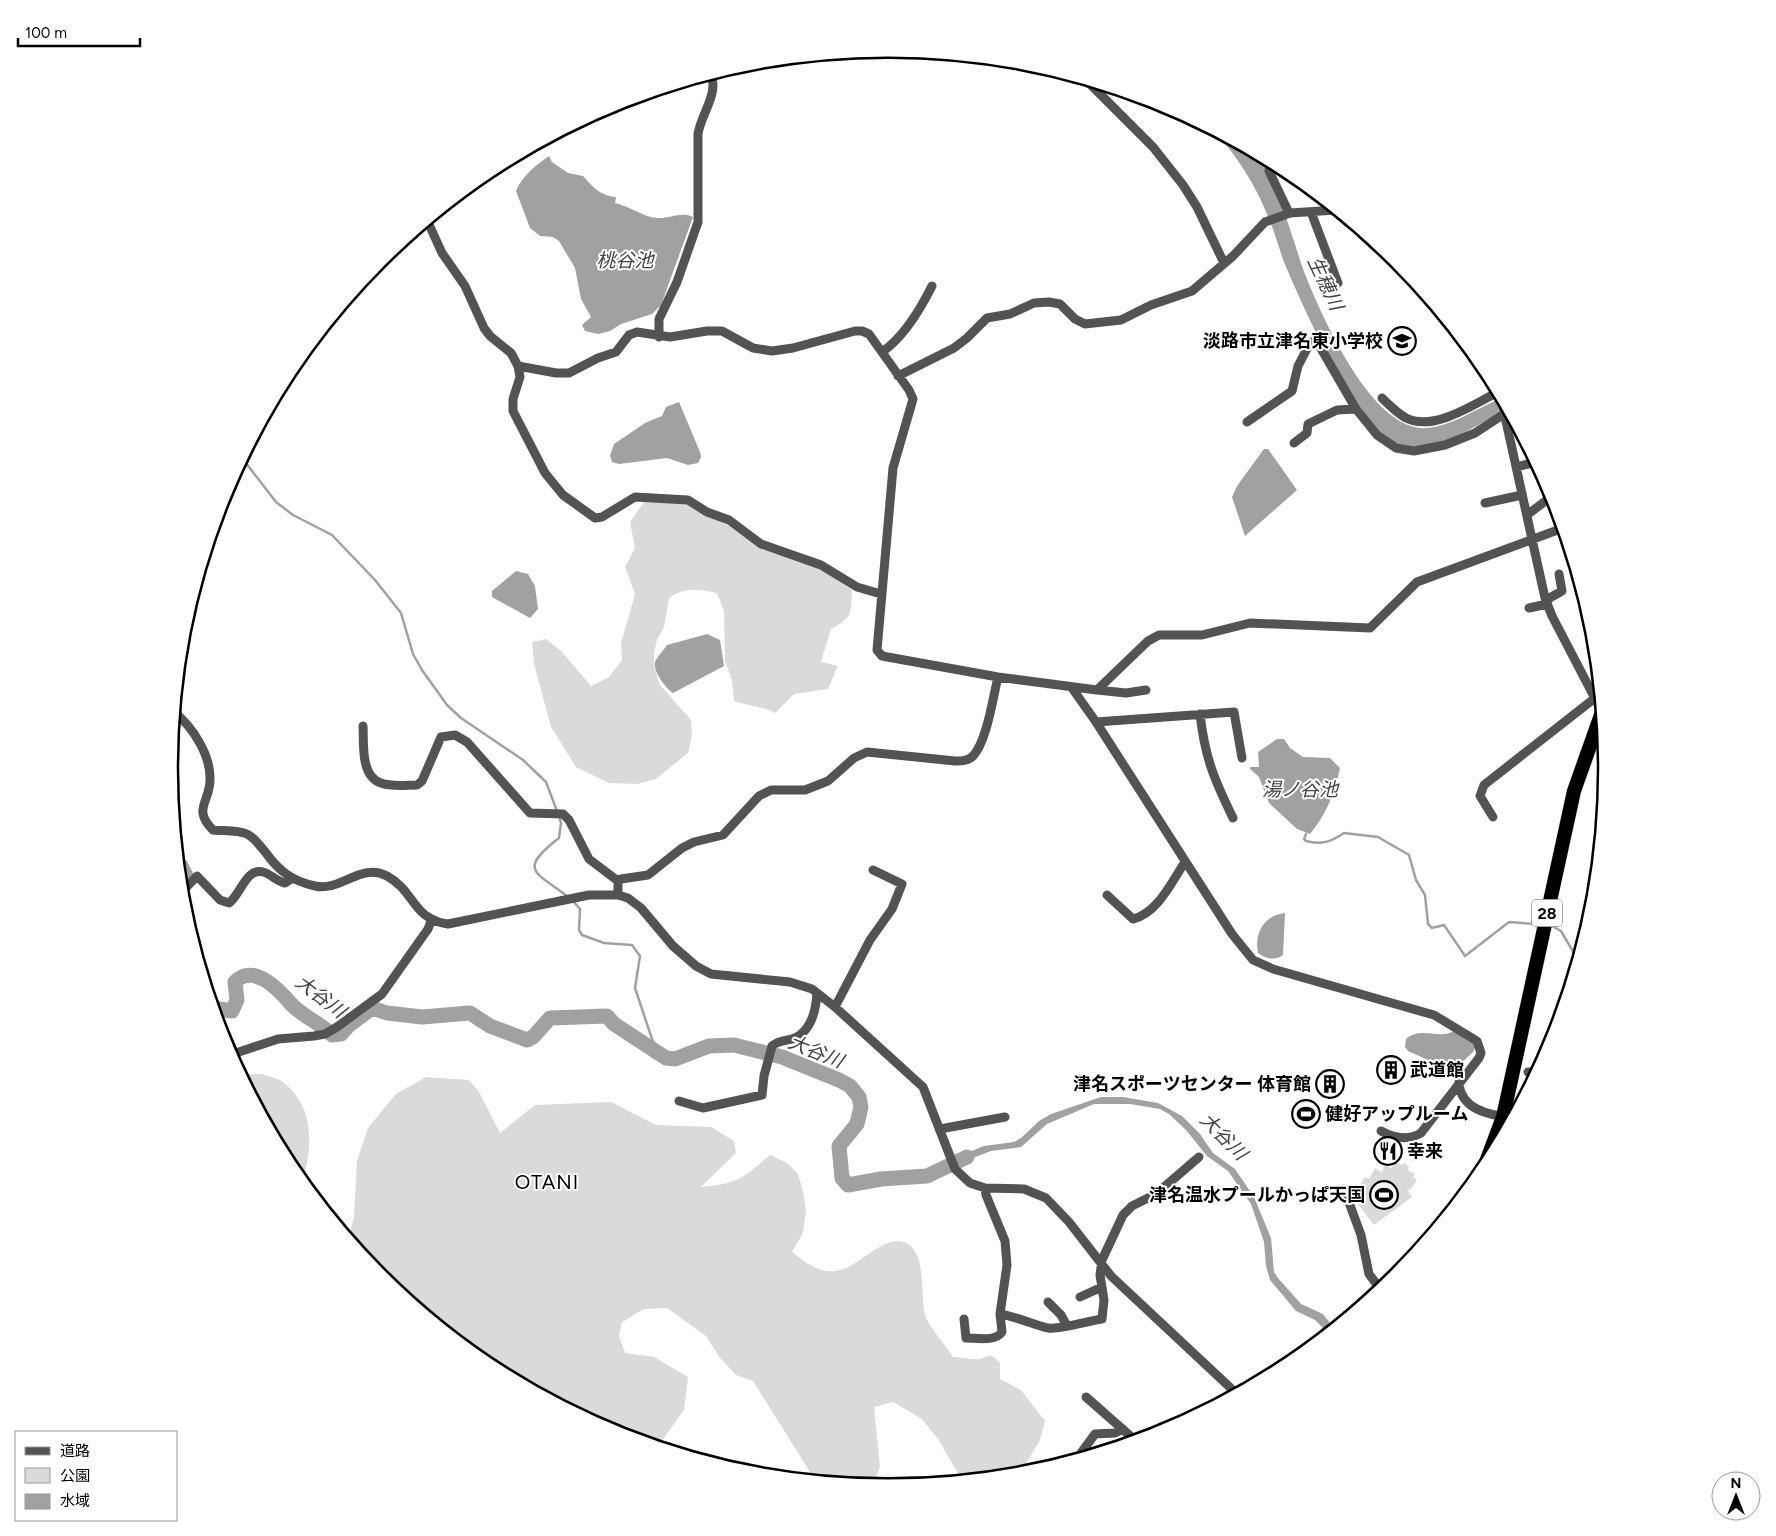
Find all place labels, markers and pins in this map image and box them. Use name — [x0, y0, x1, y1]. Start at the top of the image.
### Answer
school or university icon: 淡路市立津名東小学校 — [1387, 326, 1417, 356]
place label: 淡路市立津名東小学校 — [1203, 330, 1383, 352]
building icon: 武道館 — [1376, 1055, 1406, 1085]
place label: 武道館 — [1410, 1059, 1464, 1081]
building icon: 津名スポーツセンター 体育館 — [1315, 1069, 1345, 1099]
place label: 津名スポーツセンター 体育館 — [1073, 1073, 1311, 1095]
sports icon: 健好アップルーム — [1291, 1099, 1321, 1129]
place label: 健好アップルーム — [1325, 1103, 1468, 1125]
restaurant icon: 幸来 — [1373, 1136, 1403, 1166]
place label: 幸来 — [1407, 1140, 1443, 1162]
sports icon: 津名温水プールかっぱ天国 — [1369, 1180, 1399, 1210]
place label: 津名温水プールかっぱ天国 — [1149, 1184, 1365, 1206]

